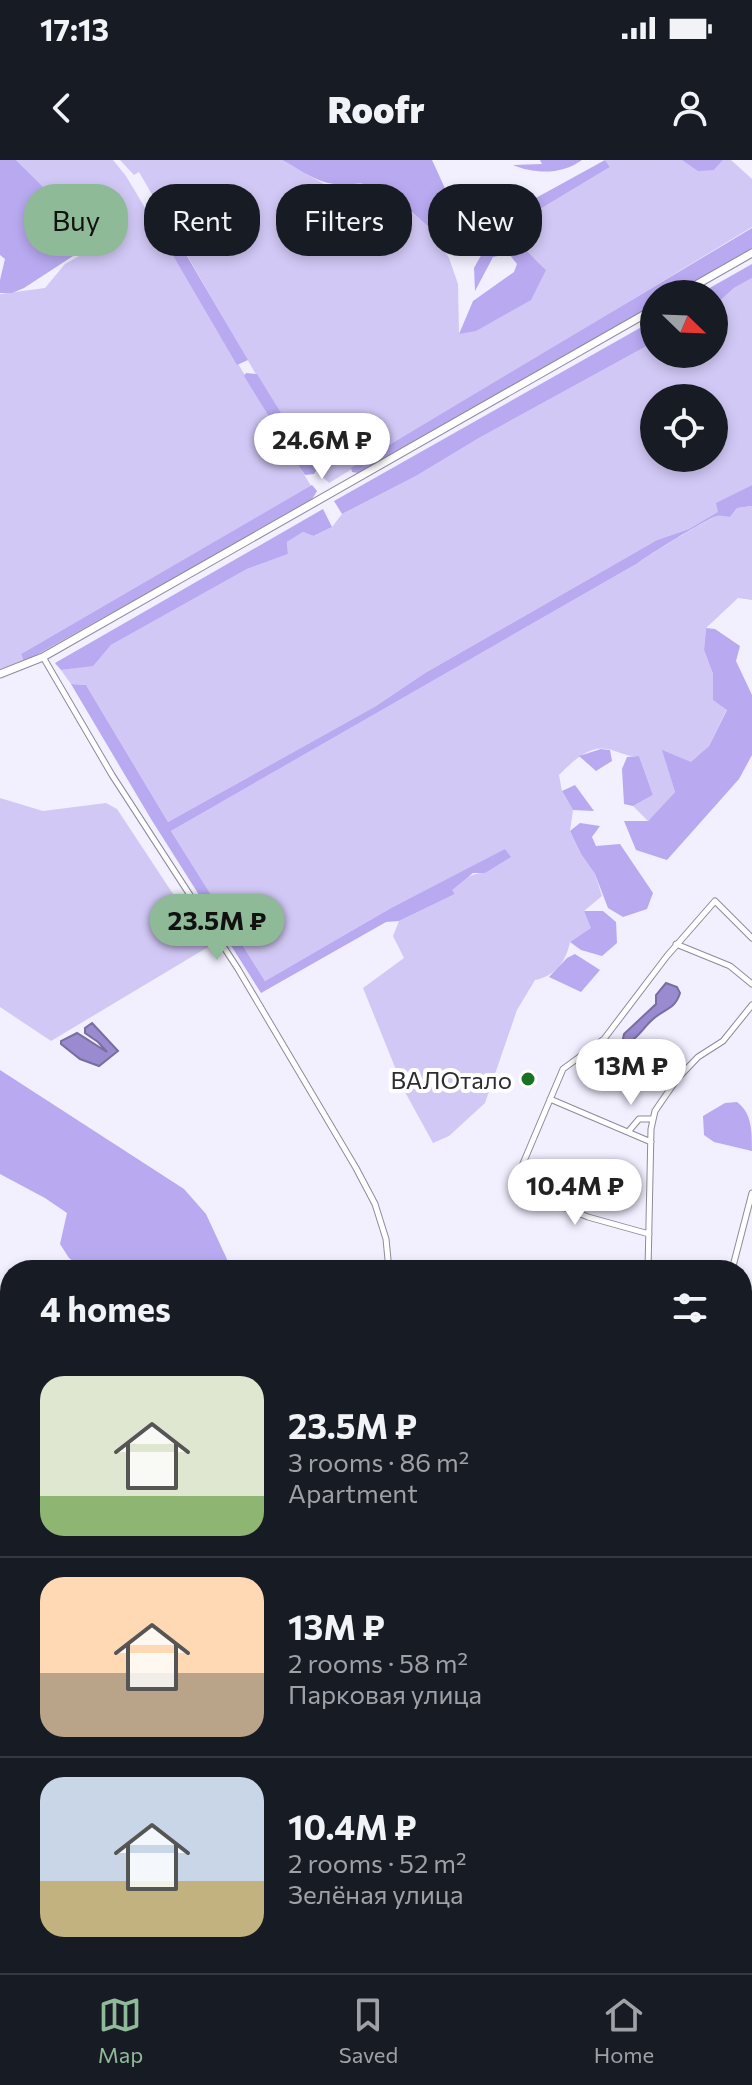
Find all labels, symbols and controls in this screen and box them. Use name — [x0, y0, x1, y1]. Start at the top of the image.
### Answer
text: 17:13 — [40, 10, 109, 47]
icon: back — [40, 86, 84, 130]
text: Roofr — [327, 86, 425, 130]
icon: person — [668, 86, 712, 130]
chip: Buy — [24, 184, 128, 256]
chip: Rent — [144, 184, 260, 256]
chip: Filters — [276, 184, 412, 256]
chip: New — [428, 184, 542, 256]
north arrow — [640, 280, 728, 368]
map controls — [640, 280, 728, 472]
button: locate — [640, 384, 728, 472]
pin: 24.6M ₽ — [248, 413, 396, 481]
text: 24.6M ₽ — [272, 423, 372, 454]
pin: 23.5M ₽ — [143, 894, 291, 962]
text: 23.5M ₽ — [168, 904, 266, 935]
pin: 13M ₽ — [575, 1039, 687, 1107]
text: 13M ₽ — [594, 1049, 668, 1080]
place label: ВАЛОтало — [390, 1065, 512, 1094]
marker: ВАЛОтало — [519, 1070, 537, 1088]
pin: 10.4M ₽ — [501, 1159, 649, 1227]
text: 10.4M ₽ — [526, 1169, 624, 1200]
icon: filters — [668, 1286, 712, 1330]
text: 4 homes — [40, 1287, 171, 1329]
text: 23.5M ₽ — [288, 1404, 417, 1446]
icon: home — [104, 1408, 200, 1504]
text: 3 rooms · 86 m² — [288, 1446, 469, 1477]
text: Apartment — [288, 1477, 418, 1508]
text: 13M ₽ — [288, 1605, 385, 1647]
icon: home — [104, 1609, 200, 1705]
text: 2 rooms · 58 m² — [288, 1647, 468, 1678]
text: Парковая улица — [288, 1678, 482, 1709]
text: 10.4M ₽ — [288, 1805, 417, 1847]
icon: home — [104, 1809, 200, 1905]
text: 2 rooms · 52 m² — [288, 1847, 466, 1878]
text: Зелёная улица — [288, 1878, 463, 1909]
tab: Map — [98, 1993, 143, 2068]
tab: Saved — [339, 1993, 398, 2068]
tab: Home — [594, 1993, 654, 2068]

